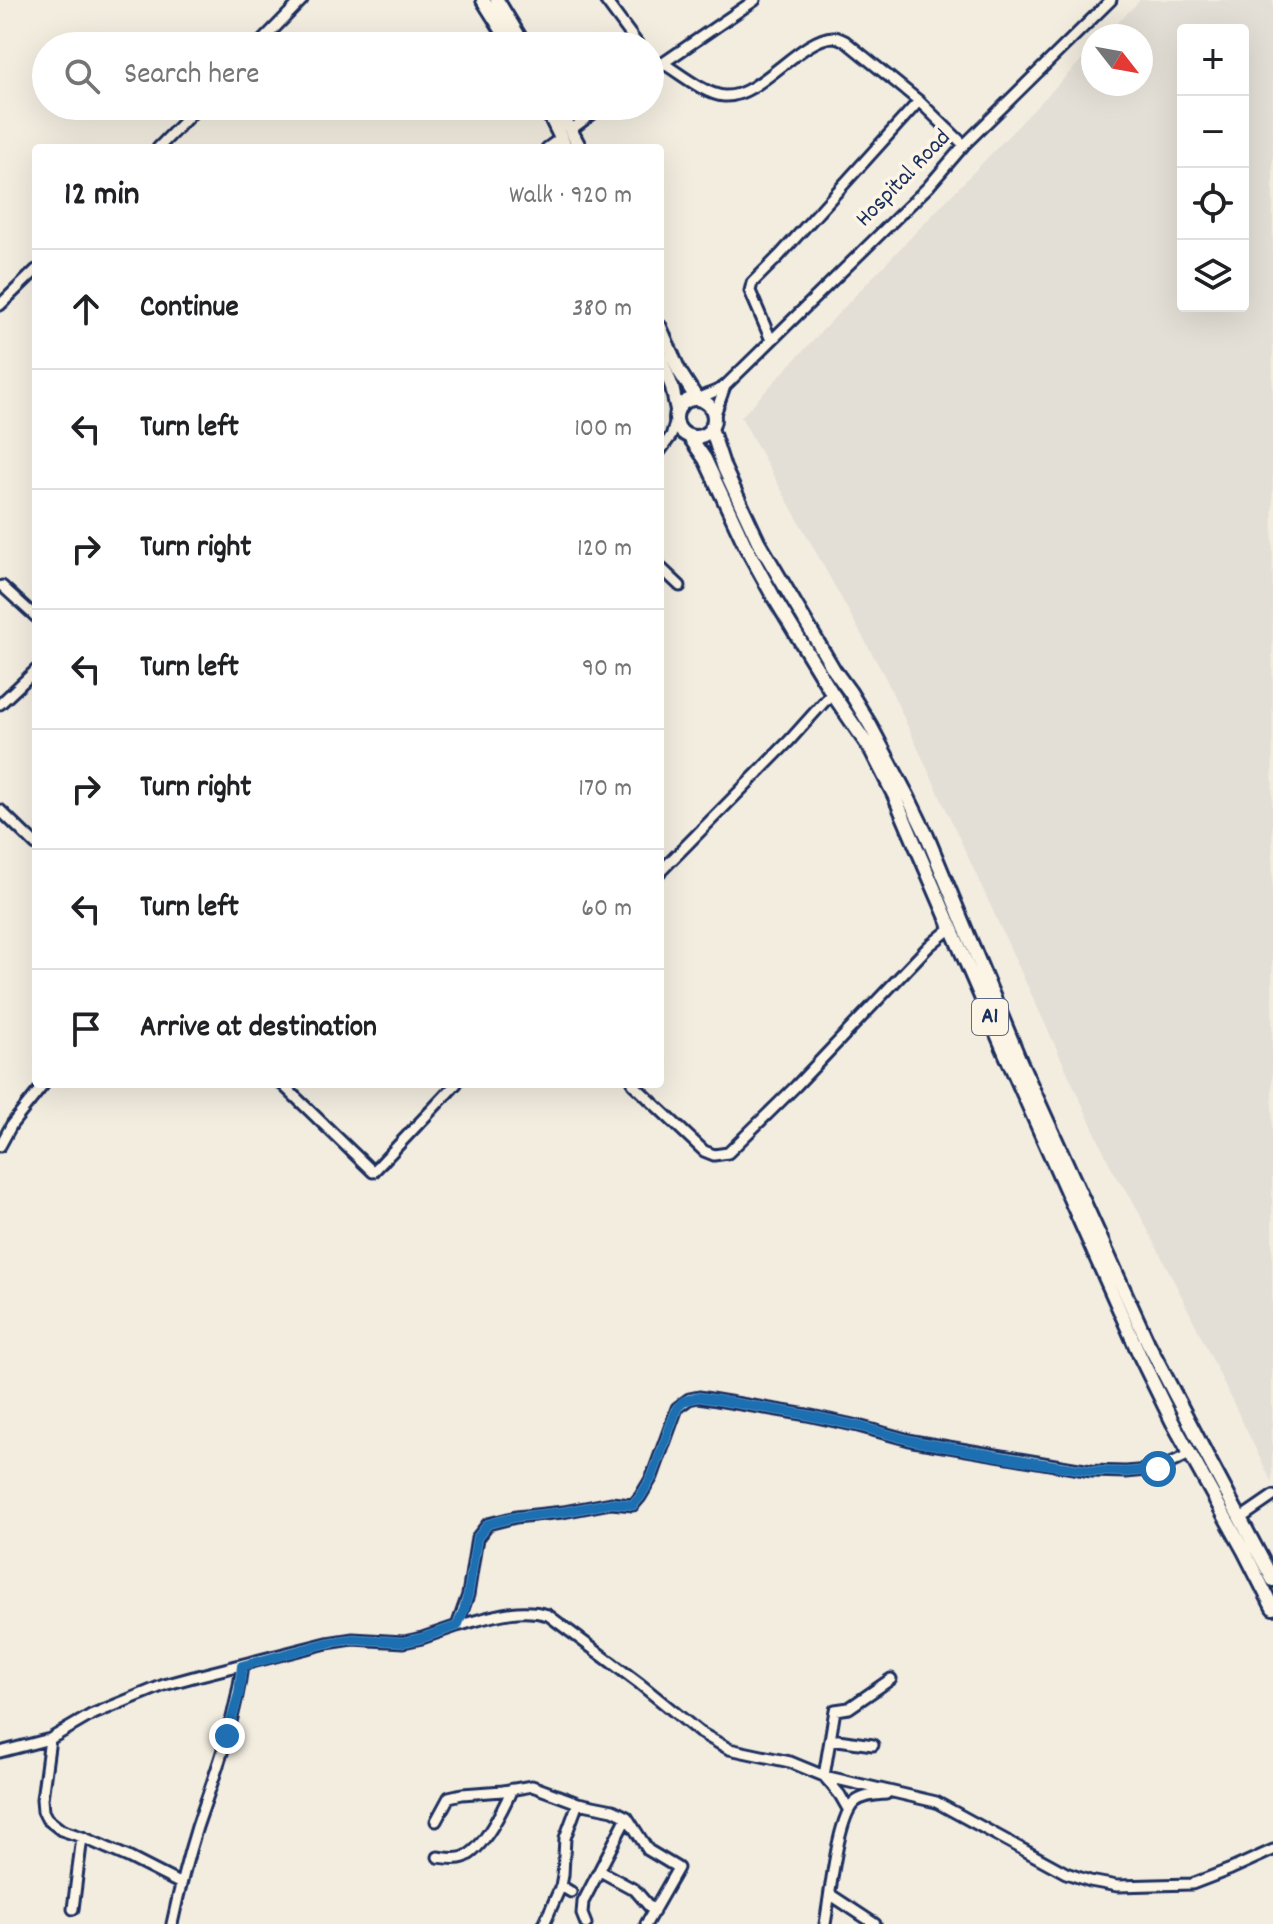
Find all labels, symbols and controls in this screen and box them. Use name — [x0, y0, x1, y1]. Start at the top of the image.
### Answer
north arrow — [1081, 24, 1153, 96]
map controls — [1177, 24, 1249, 312]
button: + — [1177, 24, 1249, 96]
search box — [32, 32, 664, 120]
icon: search — [60, 54, 104, 98]
text: Search here — [124, 55, 260, 98]
button: − — [1177, 96, 1249, 168]
street label: Hospital Road — [848, 122, 960, 236]
button: locate — [1177, 168, 1249, 240]
text: 12 min — [64, 172, 139, 221]
text: Walk · 920 m — [509, 178, 632, 215]
button: layers — [1177, 240, 1249, 312]
icon: ahead — [64, 287, 108, 331]
text: Continue — [140, 288, 239, 331]
text: 380 m — [572, 291, 632, 328]
icon: left — [64, 407, 108, 451]
text: Turn left — [140, 408, 239, 451]
text: 100 m — [574, 411, 632, 448]
icon: right — [64, 527, 108, 571]
text: Turn right — [140, 528, 251, 571]
text: 120 m — [577, 531, 632, 568]
icon: left — [64, 647, 108, 691]
text: Turn left — [140, 648, 239, 691]
text: 90 m — [582, 651, 632, 688]
icon: right — [64, 767, 108, 811]
text: Turn right — [140, 768, 251, 811]
text: 170 m — [578, 771, 632, 808]
icon: left — [64, 887, 108, 931]
text: Turn left — [140, 888, 239, 931]
text: 60 m — [581, 891, 632, 928]
road number: A1 — [972, 999, 1008, 1035]
icon: arrive — [64, 1007, 108, 1051]
text: Arrive at destination — [140, 1008, 377, 1051]
route start — [1140, 1451, 1176, 1487]
route end — [209, 1718, 245, 1754]

